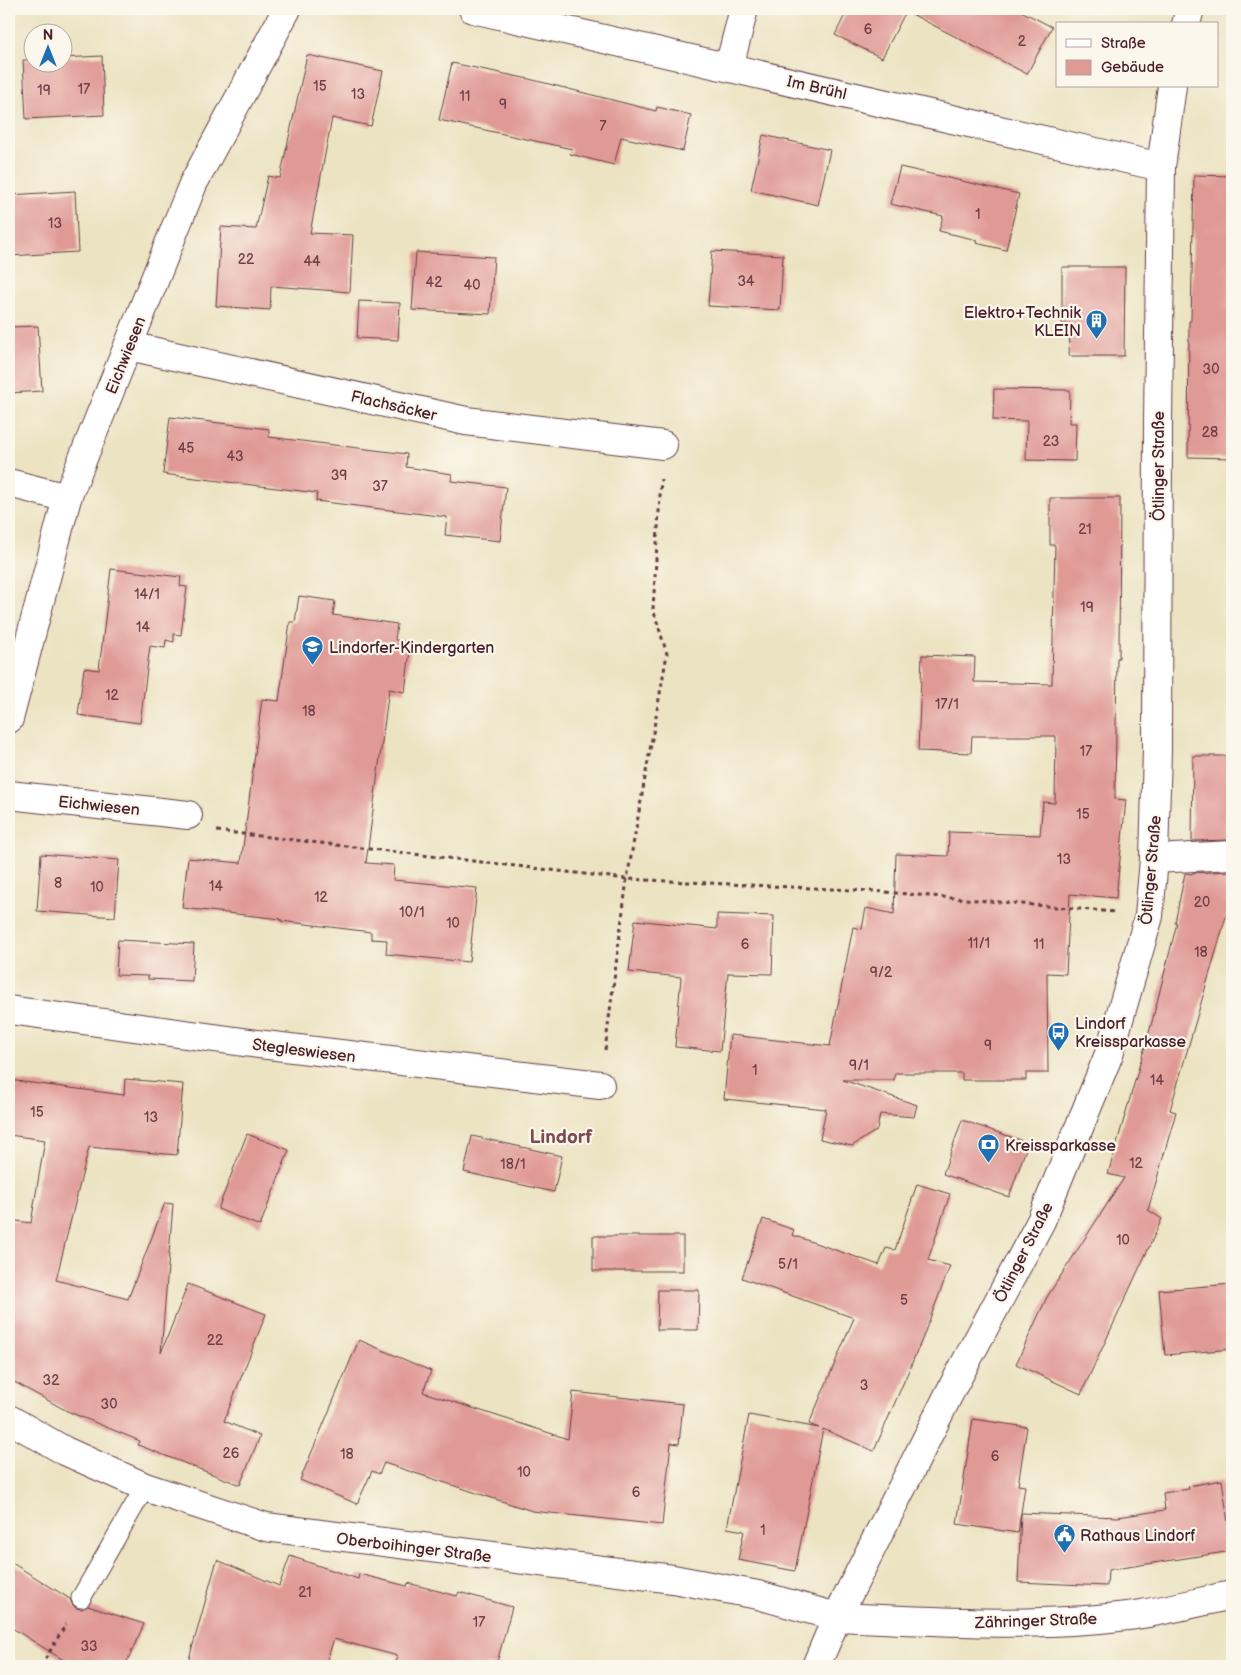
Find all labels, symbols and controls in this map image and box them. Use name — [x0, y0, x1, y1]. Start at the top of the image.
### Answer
house number: 6 — [864, 21, 873, 38]
north arrow — [22, 22, 72, 72]
legend — [1056, 22, 1218, 88]
text: N — [43, 27, 53, 44]
house number: 2 — [1018, 33, 1027, 50]
text: Straße — [1101, 34, 1146, 53]
text: Gebäude — [1101, 58, 1164, 77]
street label: Im Brühl — [785, 72, 848, 105]
house number: 15 — [313, 78, 327, 95]
house number: 17 — [78, 81, 90, 98]
house number: 19 — [37, 82, 51, 99]
house number: 13 — [351, 86, 365, 103]
house number: 11 — [460, 88, 470, 105]
house number: 9 — [499, 96, 507, 113]
house number: 7 — [600, 118, 607, 135]
house number: 1 — [975, 206, 981, 223]
house number: 13 — [48, 215, 62, 232]
house number: 22 — [238, 251, 255, 268]
house number: 44 — [303, 253, 321, 270]
house number: 34 — [737, 273, 755, 290]
house number: 42 — [426, 274, 443, 291]
house number: 40 — [464, 277, 480, 294]
place label: Elektro+Technik KLEIN — [964, 304, 1081, 341]
building icon: Elektro+Technik KLEIN — [1085, 309, 1109, 340]
street label: Eichwiesen — [102, 314, 151, 397]
house number: 30 — [1203, 361, 1219, 378]
street label: Flachsäcker — [349, 387, 439, 426]
street label: Ötlinger Straße — [1148, 410, 1169, 521]
house number: 28 — [1202, 424, 1218, 441]
house number: 23 — [1043, 433, 1059, 450]
house number: 45 — [178, 440, 194, 457]
house number: 43 — [226, 448, 244, 465]
house number: 39 — [331, 467, 347, 484]
house number: 37 — [372, 478, 388, 495]
house number: 21 — [1078, 521, 1092, 538]
house number: 14/1 — [134, 586, 160, 603]
house number: 19 — [1080, 599, 1094, 616]
house number: 14 — [136, 619, 150, 636]
school or university icon: Lindorfer-Kindergarten — [301, 635, 325, 666]
place label: Lindorfer-Kindergarten — [329, 639, 494, 658]
house number: 12 — [105, 687, 120, 704]
house number: 17/1 — [935, 696, 959, 713]
house number: 18 — [302, 703, 316, 720]
house number: 17 — [1080, 743, 1092, 760]
street label: Eichwiesen — [57, 793, 141, 820]
house number: 15 — [1076, 806, 1090, 823]
street label: Ötlinger Straße — [1135, 814, 1166, 926]
house number: 13 — [1057, 851, 1071, 868]
house number: 8 — [54, 875, 62, 892]
house number: 14 — [209, 878, 223, 895]
house number: 10 — [90, 879, 104, 896]
house number: 12 — [314, 889, 329, 906]
house number: 20 — [1194, 894, 1210, 911]
house number: 10/1 — [399, 904, 425, 921]
house number: 10 — [446, 915, 460, 932]
house number: 11/1 — [968, 935, 990, 952]
house number: 6 — [741, 936, 750, 953]
house number: 11 — [1034, 936, 1044, 953]
house number: 18 — [1194, 944, 1208, 961]
house number: 9/2 — [870, 964, 893, 981]
place label: Lindorf Kreissparkasse — [1075, 1015, 1186, 1052]
bus stop icon: Lindorf Kreissparkasse — [1047, 1020, 1071, 1051]
street label: Stegleswiesen — [251, 1036, 357, 1067]
house number: 9 — [984, 1037, 992, 1054]
house number: 9/1 — [849, 1057, 869, 1074]
house number: 1 — [752, 1062, 758, 1079]
house number: 14 — [1150, 1072, 1164, 1089]
house number: 15 — [30, 1104, 44, 1121]
house number: 13 — [144, 1109, 158, 1126]
district label: Lindorf — [530, 1126, 593, 1149]
bank icon: Kreissparkasse — [977, 1133, 1001, 1164]
place label: Kreissparkasse — [1005, 1137, 1116, 1156]
house number: 12 — [1129, 1155, 1144, 1172]
house number: 18/1 — [500, 1156, 526, 1173]
street label: Ötlinger Straße — [989, 1198, 1058, 1306]
house number: 10 — [1116, 1232, 1130, 1249]
house number: 5/1 — [778, 1256, 798, 1273]
house number: 5 — [900, 1292, 908, 1309]
house number: 22 — [207, 1332, 224, 1349]
house number: 32 — [43, 1372, 60, 1389]
house number: 3 — [860, 1377, 868, 1394]
house number: 30 — [101, 1396, 117, 1413]
house number: 26 — [223, 1445, 240, 1462]
house number: 18 — [340, 1446, 354, 1463]
house number: 6 — [991, 1448, 1000, 1465]
house number: 10 — [517, 1464, 531, 1481]
house number: 6 — [632, 1484, 641, 1501]
house number: 1 — [760, 1522, 766, 1539]
public building icon: Rathaus Lindorf — [1052, 1523, 1076, 1554]
place label: Rathaus Lindorf — [1080, 1527, 1195, 1546]
street label: Oberboihinger Straße — [335, 1530, 493, 1567]
house number: 21 — [298, 1584, 312, 1601]
street label: Zähringer Straße — [974, 1610, 1098, 1633]
house number: 17 — [473, 1614, 485, 1631]
house number: 33 — [80, 1638, 98, 1655]

